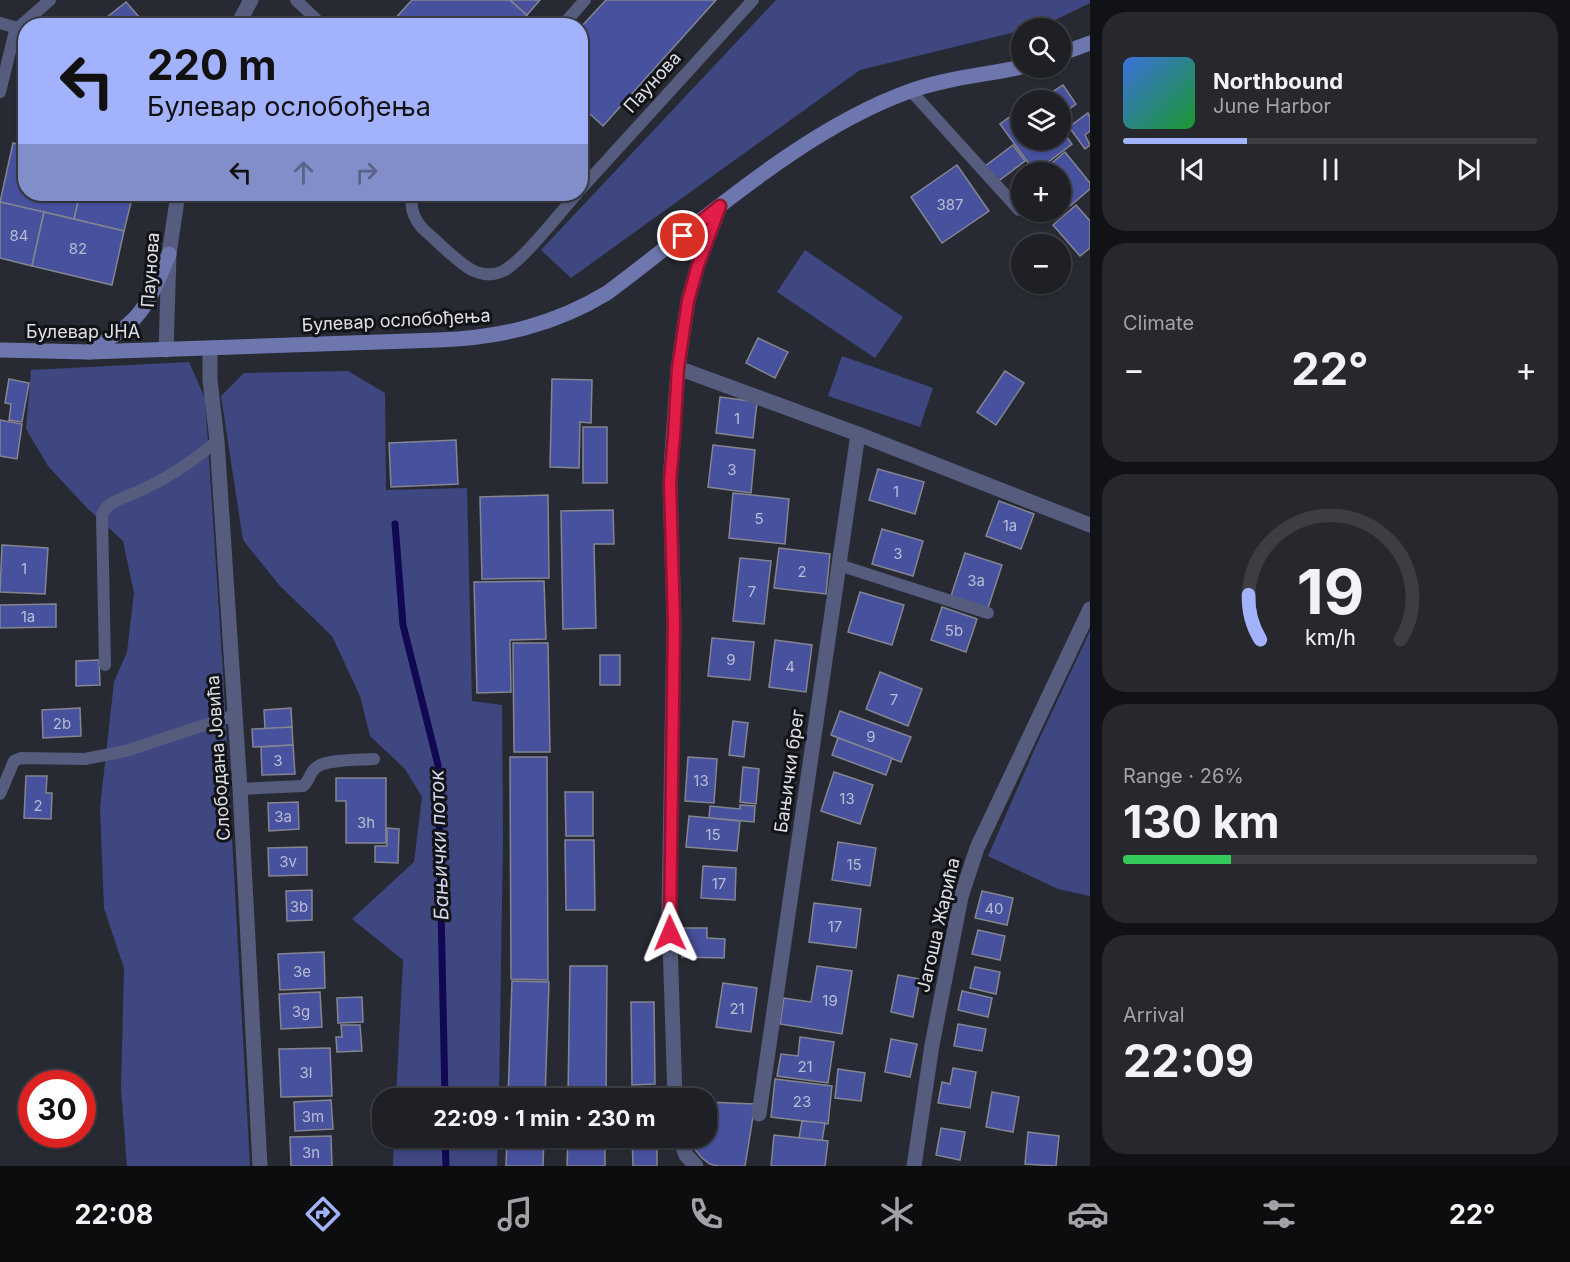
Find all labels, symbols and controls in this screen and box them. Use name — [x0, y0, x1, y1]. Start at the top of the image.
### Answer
map controls — [1011, 18, 1071, 294]
button: search — [1011, 18, 1071, 78]
text: 220 m — [147, 39, 277, 90]
icon: left — [48, 42, 126, 120]
street label: Паунова — [619, 47, 685, 117]
text: Northbound — [1213, 68, 1343, 94]
text: Булевар ослобођења — [147, 90, 431, 123]
button: layers — [1011, 90, 1071, 150]
text: June Harbor — [1213, 94, 1331, 118]
icon: previous — [1176, 153, 1209, 186]
icon: pause — [1314, 153, 1347, 186]
icon: next — [1452, 153, 1485, 186]
icon: left — [224, 156, 257, 189]
icon: ahead — [287, 156, 320, 189]
icon: right — [350, 156, 383, 189]
button: + — [1011, 162, 1071, 222]
house number: 387 — [936, 195, 964, 214]
pin — [657, 210, 708, 261]
icon: arrive — [666, 219, 699, 252]
house number: 84 — [10, 226, 28, 245]
street label: Паунова — [137, 232, 163, 308]
button: − — [1011, 234, 1071, 294]
house number: 82 — [69, 239, 87, 258]
street label: Булевар ослобођења — [301, 305, 491, 335]
text: Climate — [1123, 311, 1194, 335]
street label: Булевар ЈНА — [26, 321, 140, 342]
text: 22° — [1291, 341, 1369, 396]
text: − — [1123, 349, 1145, 389]
text: + — [1515, 349, 1537, 389]
house number: 1 — [734, 409, 740, 428]
house number: 3 — [727, 460, 737, 479]
house number: 1 — [893, 482, 899, 501]
house number: 5 — [754, 509, 764, 528]
house number: 1a — [1003, 516, 1017, 535]
house number: 3 — [893, 544, 903, 563]
text: 19 — [1296, 554, 1364, 629]
house number: 1 — [21, 559, 27, 578]
house number: 2 — [797, 562, 807, 581]
house number: 3a — [967, 571, 985, 590]
house number: 7 — [748, 582, 756, 601]
house number: 1a — [21, 607, 35, 626]
house number: 5b — [945, 621, 963, 640]
text: km/h — [1305, 624, 1355, 650]
house number: 9 — [726, 650, 736, 669]
house number: 4 — [785, 657, 795, 676]
street label: Слободана Јовића — [202, 675, 234, 841]
house number: 7 — [890, 690, 898, 709]
street label: Бањички брег — [770, 708, 808, 834]
house number: 2b — [53, 714, 71, 733]
house number: 9 — [866, 727, 876, 746]
house number: 3 — [273, 751, 283, 770]
text: Range · 26% — [1123, 764, 1244, 788]
water label: Бањички поток — [424, 768, 454, 921]
house number: 13 — [693, 771, 709, 790]
house number: 13 — [839, 789, 855, 808]
text: 130 km — [1123, 794, 1280, 849]
house number: 2 — [33, 796, 43, 815]
house number: 3a — [274, 807, 292, 826]
house number: 3h — [357, 813, 375, 832]
house number: 15 — [705, 825, 721, 844]
house number: 3v — [279, 852, 297, 871]
house number: 15 — [846, 855, 862, 874]
street label: Јагоша Жарића — [912, 856, 964, 994]
house number: 17 — [712, 874, 726, 893]
house number: 3b — [290, 897, 308, 916]
house number: 40 — [984, 899, 1004, 918]
position arrow — [638, 901, 702, 965]
house number: 17 — [828, 917, 842, 936]
house number: 3e — [293, 962, 311, 981]
house number: 19 — [822, 991, 838, 1010]
house number: 21 — [729, 999, 745, 1018]
house number: 3g — [292, 1002, 310, 1021]
text: Arrival — [1123, 1003, 1185, 1027]
text: 22:09 — [1123, 1033, 1254, 1088]
house number: 21 — [797, 1057, 813, 1076]
house number: 3l — [300, 1063, 312, 1082]
speed limit sign: 30 — [18, 1070, 96, 1148]
house number: 23 — [793, 1092, 811, 1111]
text: 22:09 · 1 min · 230 m — [433, 1105, 656, 1131]
house number: 3m — [302, 1107, 324, 1126]
house number: 3n — [302, 1143, 320, 1162]
icon: directions — [302, 1193, 344, 1235]
icon: music — [494, 1193, 536, 1235]
icon: phone — [685, 1193, 727, 1235]
icon: climate — [876, 1193, 918, 1235]
icon: car — [1067, 1193, 1109, 1235]
icon: filters — [1258, 1193, 1300, 1235]
text: 22:08 — [75, 1198, 153, 1231]
text: 22° — [1449, 1198, 1495, 1231]

